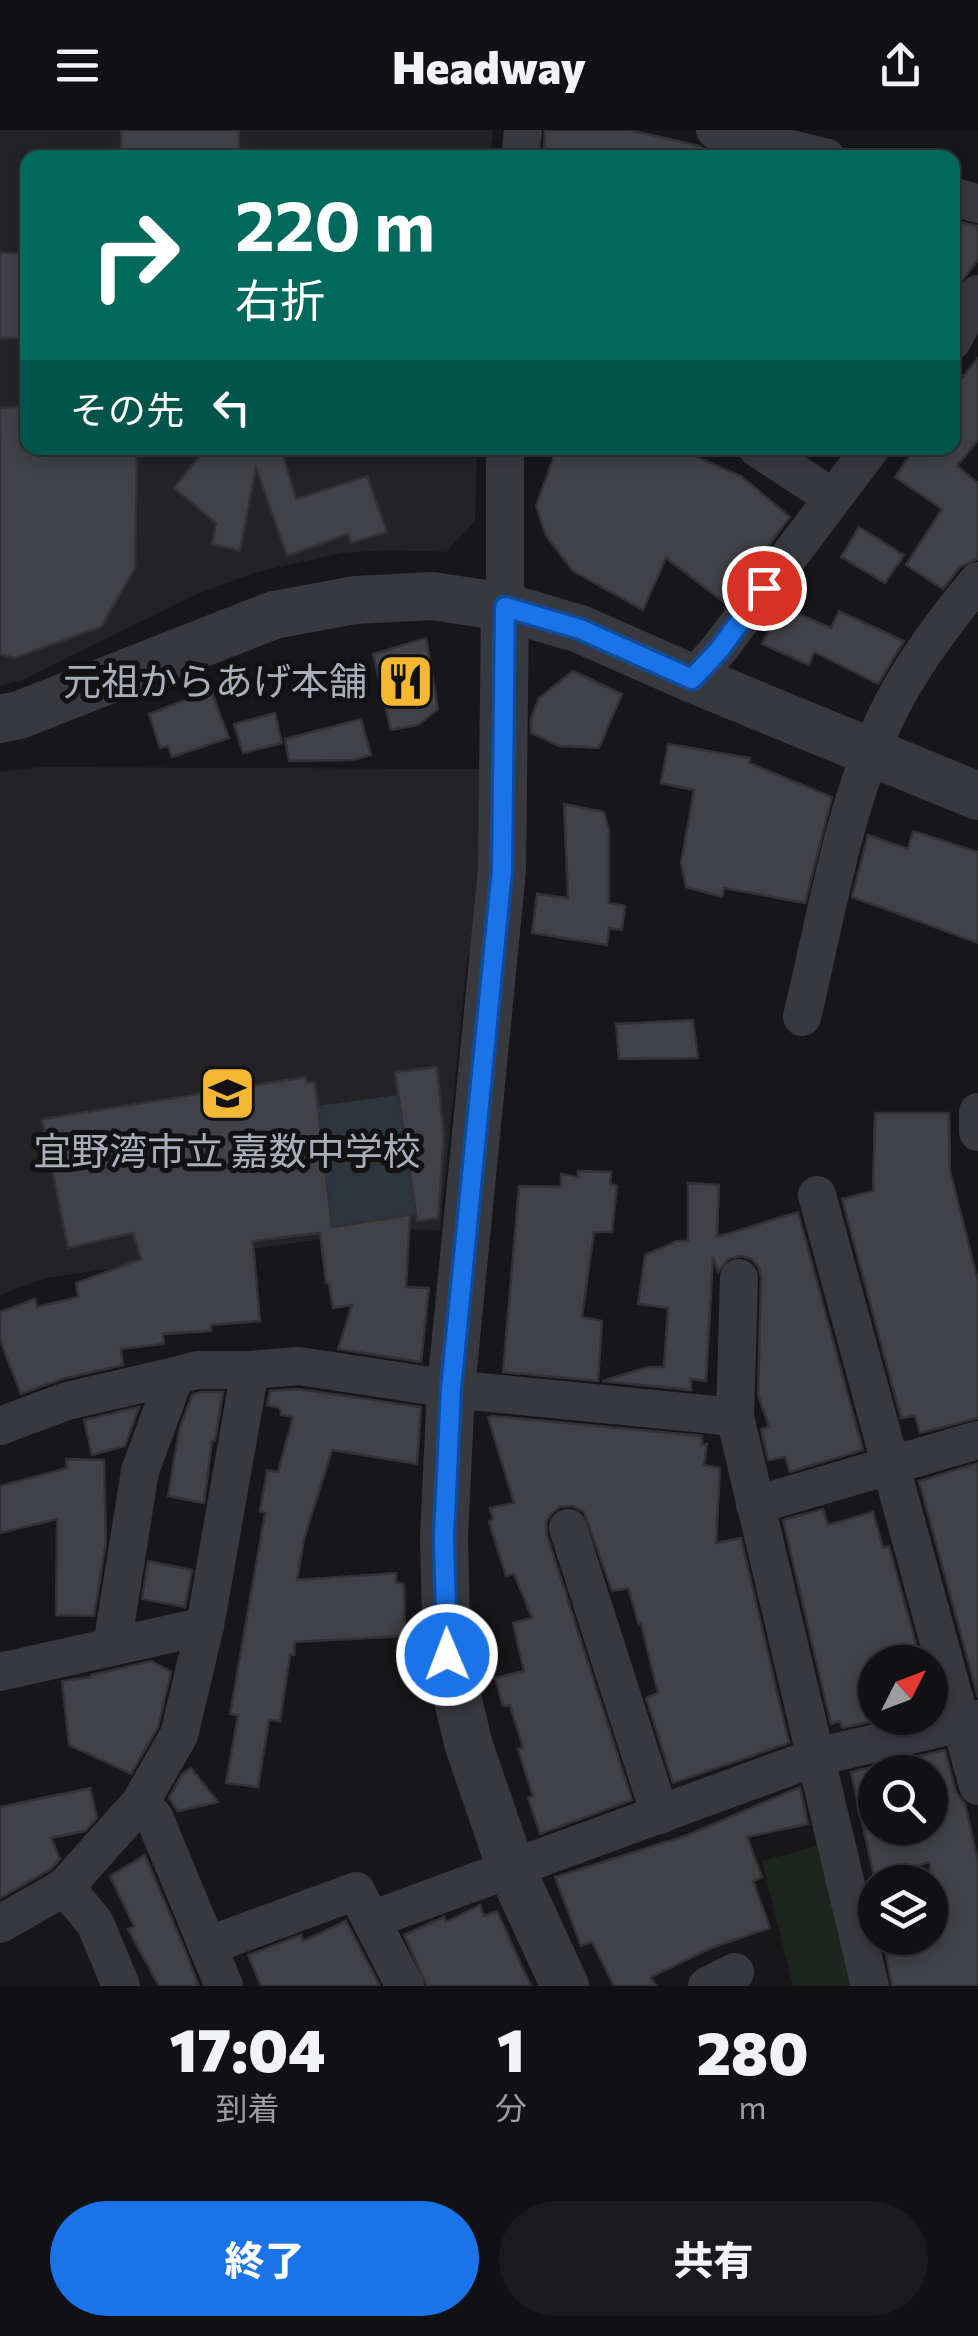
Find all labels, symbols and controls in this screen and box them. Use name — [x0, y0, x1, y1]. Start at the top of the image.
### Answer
icon: menu — [50, 38, 105, 93]
text: Headway — [392, 38, 586, 93]
icon: share — [873, 38, 928, 93]
text: 220 m — [235, 180, 435, 265]
icon: right — [70, 190, 200, 320]
text: 右折 — [235, 271, 325, 326]
icon: left — [204, 380, 259, 435]
text: その先 — [70, 385, 184, 432]
pin — [722, 546, 807, 631]
icon: arrive — [737, 561, 792, 616]
restaurant icon: 元祖からあげ本舗 — [376, 652, 436, 712]
place label: 元祖からあげ本舗 — [63, 656, 367, 703]
school or university icon: 宜野湾市立 嘉数中学校 — [197, 1064, 257, 1124]
place label: 宜野湾市立 嘉数中学校 — [33, 1126, 421, 1173]
position arrow — [395, 1603, 499, 1707]
north arrow — [858, 1645, 948, 1735]
map controls — [858, 1645, 948, 1955]
button: search — [858, 1755, 948, 1845]
button: layers — [858, 1865, 948, 1955]
text: 17:04 — [169, 2011, 326, 2084]
text: 1 — [497, 2011, 525, 2084]
text: 280 — [697, 2014, 808, 2087]
text: m — [739, 2086, 766, 2126]
text: 到着 — [216, 2087, 280, 2127]
text: 分 — [495, 2087, 527, 2127]
button: 終了 — [50, 2201, 479, 2316]
button: 共有 — [499, 2201, 928, 2316]

